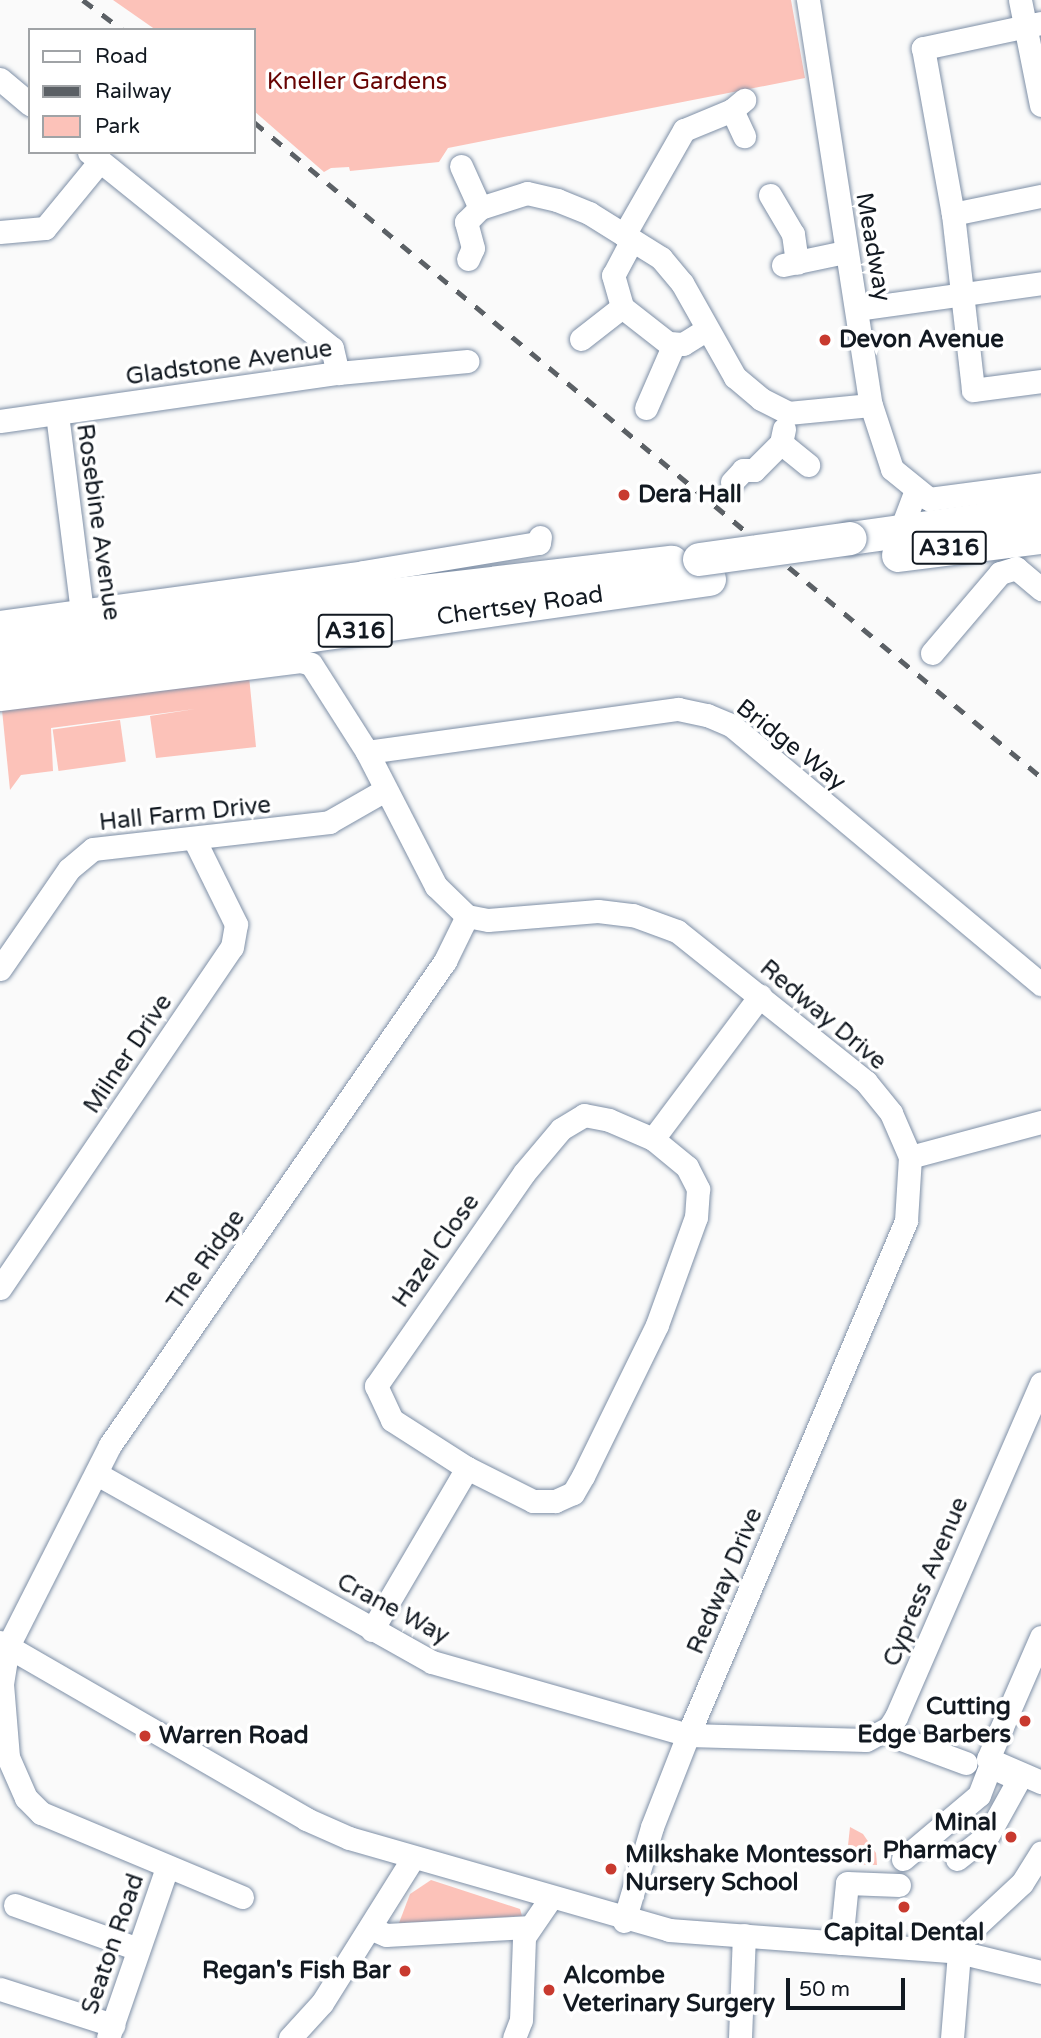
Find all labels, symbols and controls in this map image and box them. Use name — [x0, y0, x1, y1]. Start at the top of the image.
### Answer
legend — [28, 28, 256, 154]
text: Road — [95, 44, 148, 69]
park label: Kneller Gardens — [267, 68, 447, 96]
text: Railway — [95, 79, 172, 104]
text: Park — [95, 114, 140, 139]
street label: Meadway — [849, 190, 897, 304]
place label: Devon Avenue — [839, 326, 1004, 354]
marker: Devon Avenue — [817, 332, 833, 348]
street label: Gladstone Avenue — [124, 334, 334, 392]
street label: Rosebine Avenue — [70, 422, 126, 622]
place label: Dera Hall — [638, 481, 742, 509]
marker: Dera Hall — [616, 487, 632, 503]
road number: A316 — [911, 528, 988, 568]
street label: Chertsey Road — [435, 580, 605, 632]
road number: A316 — [316, 611, 394, 650]
street label: Bridge Way — [730, 693, 852, 797]
street label: Hall Farm Drive — [98, 791, 272, 837]
street label: Redway Drive — [754, 954, 892, 1076]
street label: Milner Drive — [78, 989, 178, 1119]
street label: Hazel Close — [386, 1189, 486, 1313]
street label: The Ridge — [161, 1204, 251, 1316]
street label: Cypress Avenue — [877, 1493, 975, 1671]
street label: Redway Drive — [681, 1503, 769, 1659]
street label: Crane Way — [332, 1567, 454, 1651]
place label: Cutting Edge Barbers — [857, 1693, 1011, 1749]
marker: Cutting Edge Barbers — [1017, 1713, 1033, 1729]
place label: Warren Road — [159, 1722, 309, 1750]
marker: Warren Road — [137, 1728, 153, 1744]
place label: Minal Pharmacy — [883, 1809, 997, 1865]
marker: Minal Pharmacy — [1003, 1829, 1019, 1845]
place label: Milkshake Montessori Nursery School — [625, 1841, 872, 1897]
marker: Milkshake Montessori Nursery School — [603, 1861, 619, 1877]
street label: Seaton Road — [76, 1870, 150, 2018]
marker: Capital Dental — [896, 1899, 912, 1915]
place label: Capital Dental — [824, 1919, 984, 1947]
place label: Regan's Fish Bar — [202, 1957, 391, 1985]
place label: Alcombe Veterinary Surgery — [563, 1962, 775, 2018]
marker: Regan's Fish Bar — [397, 1963, 413, 1979]
scale bar — [789, 1965, 908, 2009]
text: 50 m — [799, 1977, 850, 2002]
marker: Alcombe Veterinary Surgery — [541, 1982, 557, 1998]

